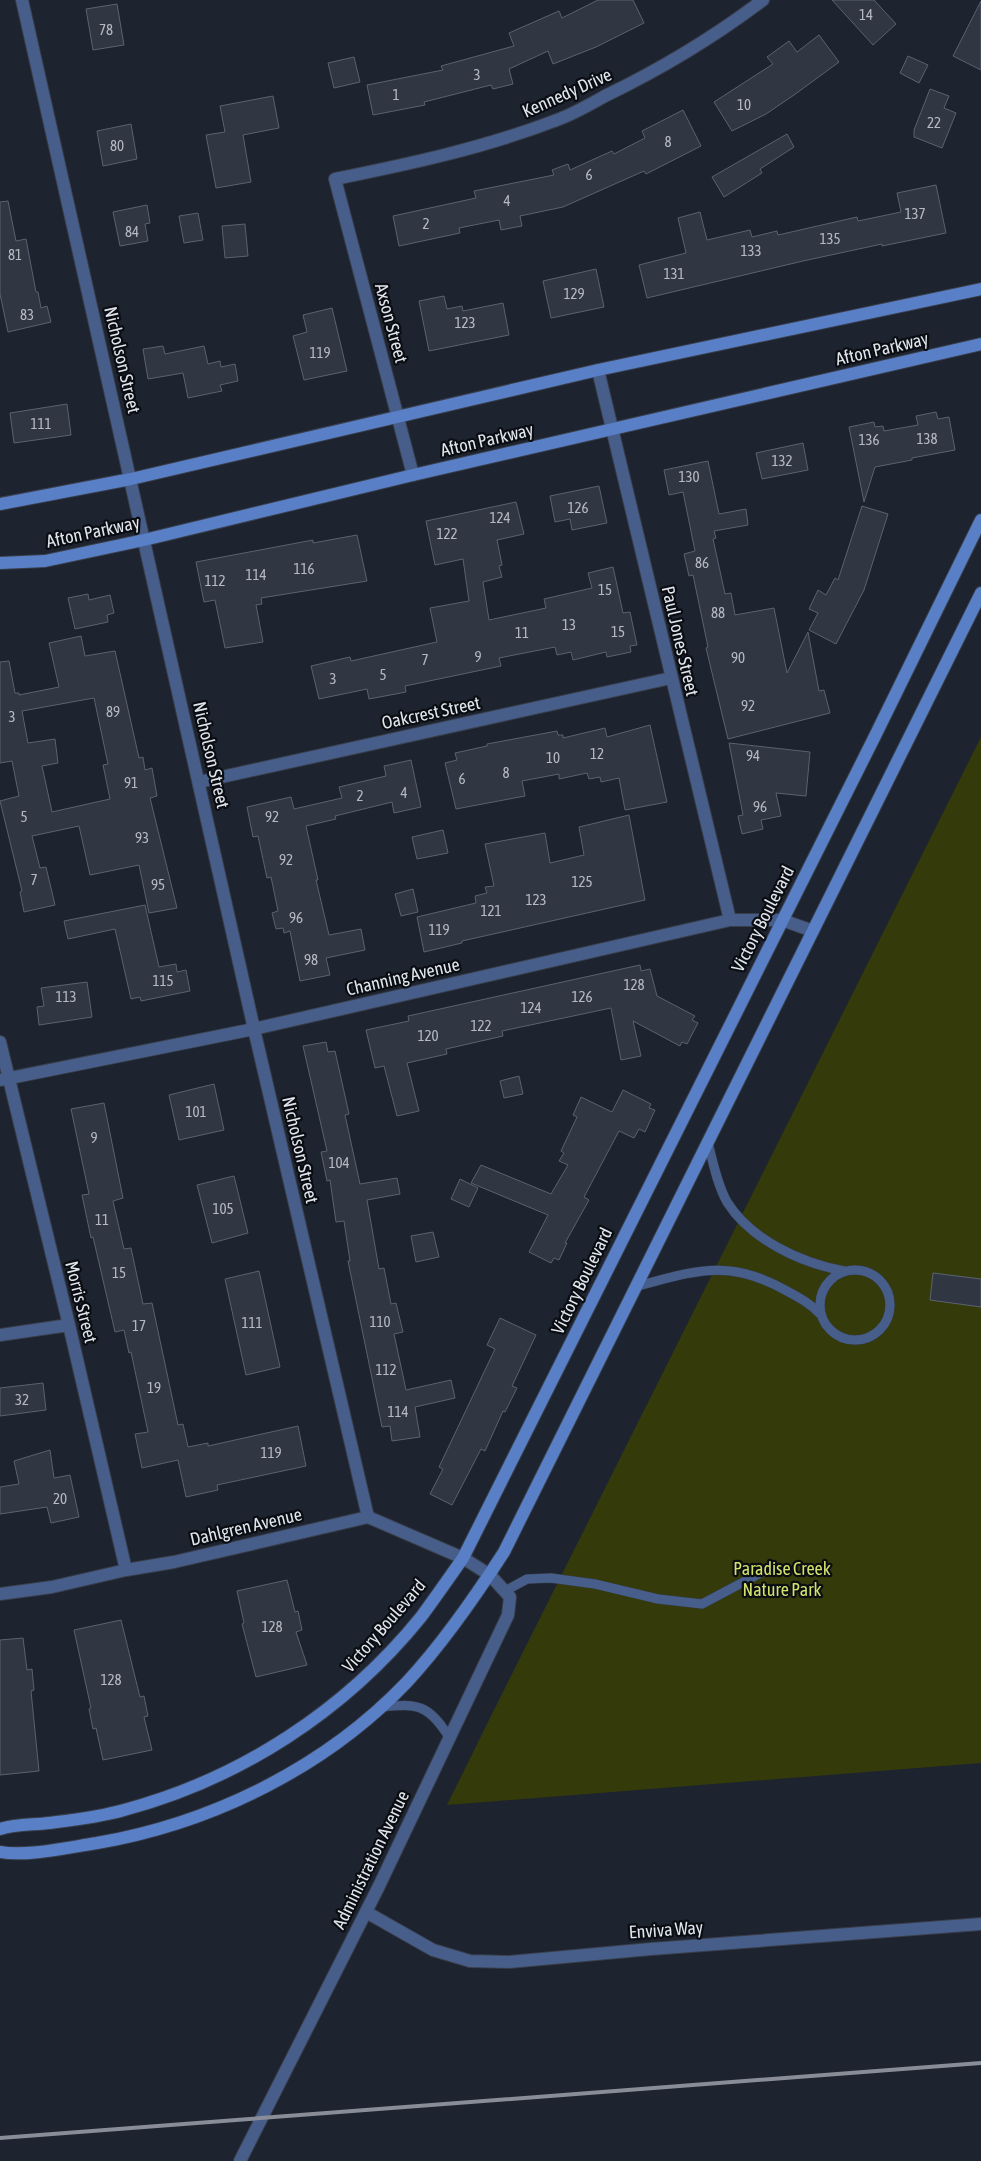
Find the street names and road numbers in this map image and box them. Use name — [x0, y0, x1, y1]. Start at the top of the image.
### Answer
street label: Kennedy Drive — [519, 64, 615, 122]
street label: Axson Street — [371, 281, 412, 365]
street label: Nicholson Street — [100, 304, 145, 415]
street label: Afton Parkway — [833, 328, 930, 369]
street label: Afton Parkway — [438, 419, 535, 460]
street label: Afton Parkway — [44, 511, 141, 552]
street label: Paul Jones Street — [658, 584, 703, 698]
street label: Oakcrest Street — [380, 692, 482, 733]
street label: Nicholson Street — [189, 699, 234, 810]
street label: Victory Boulevard — [727, 862, 798, 975]
street label: Channing Avenue — [344, 953, 462, 1000]
street label: Nicholson Street — [278, 1094, 323, 1205]
street label: Victory Boulevard — [547, 1224, 616, 1338]
street label: Morris Street — [61, 1259, 102, 1345]
street label: Dahlgren Avenue — [188, 1503, 304, 1550]
street label: Victory Boulevard — [338, 1575, 430, 1676]
street label: Administration Avenue — [328, 1787, 413, 1932]
street label: Enviva Way — [628, 1916, 704, 1943]

